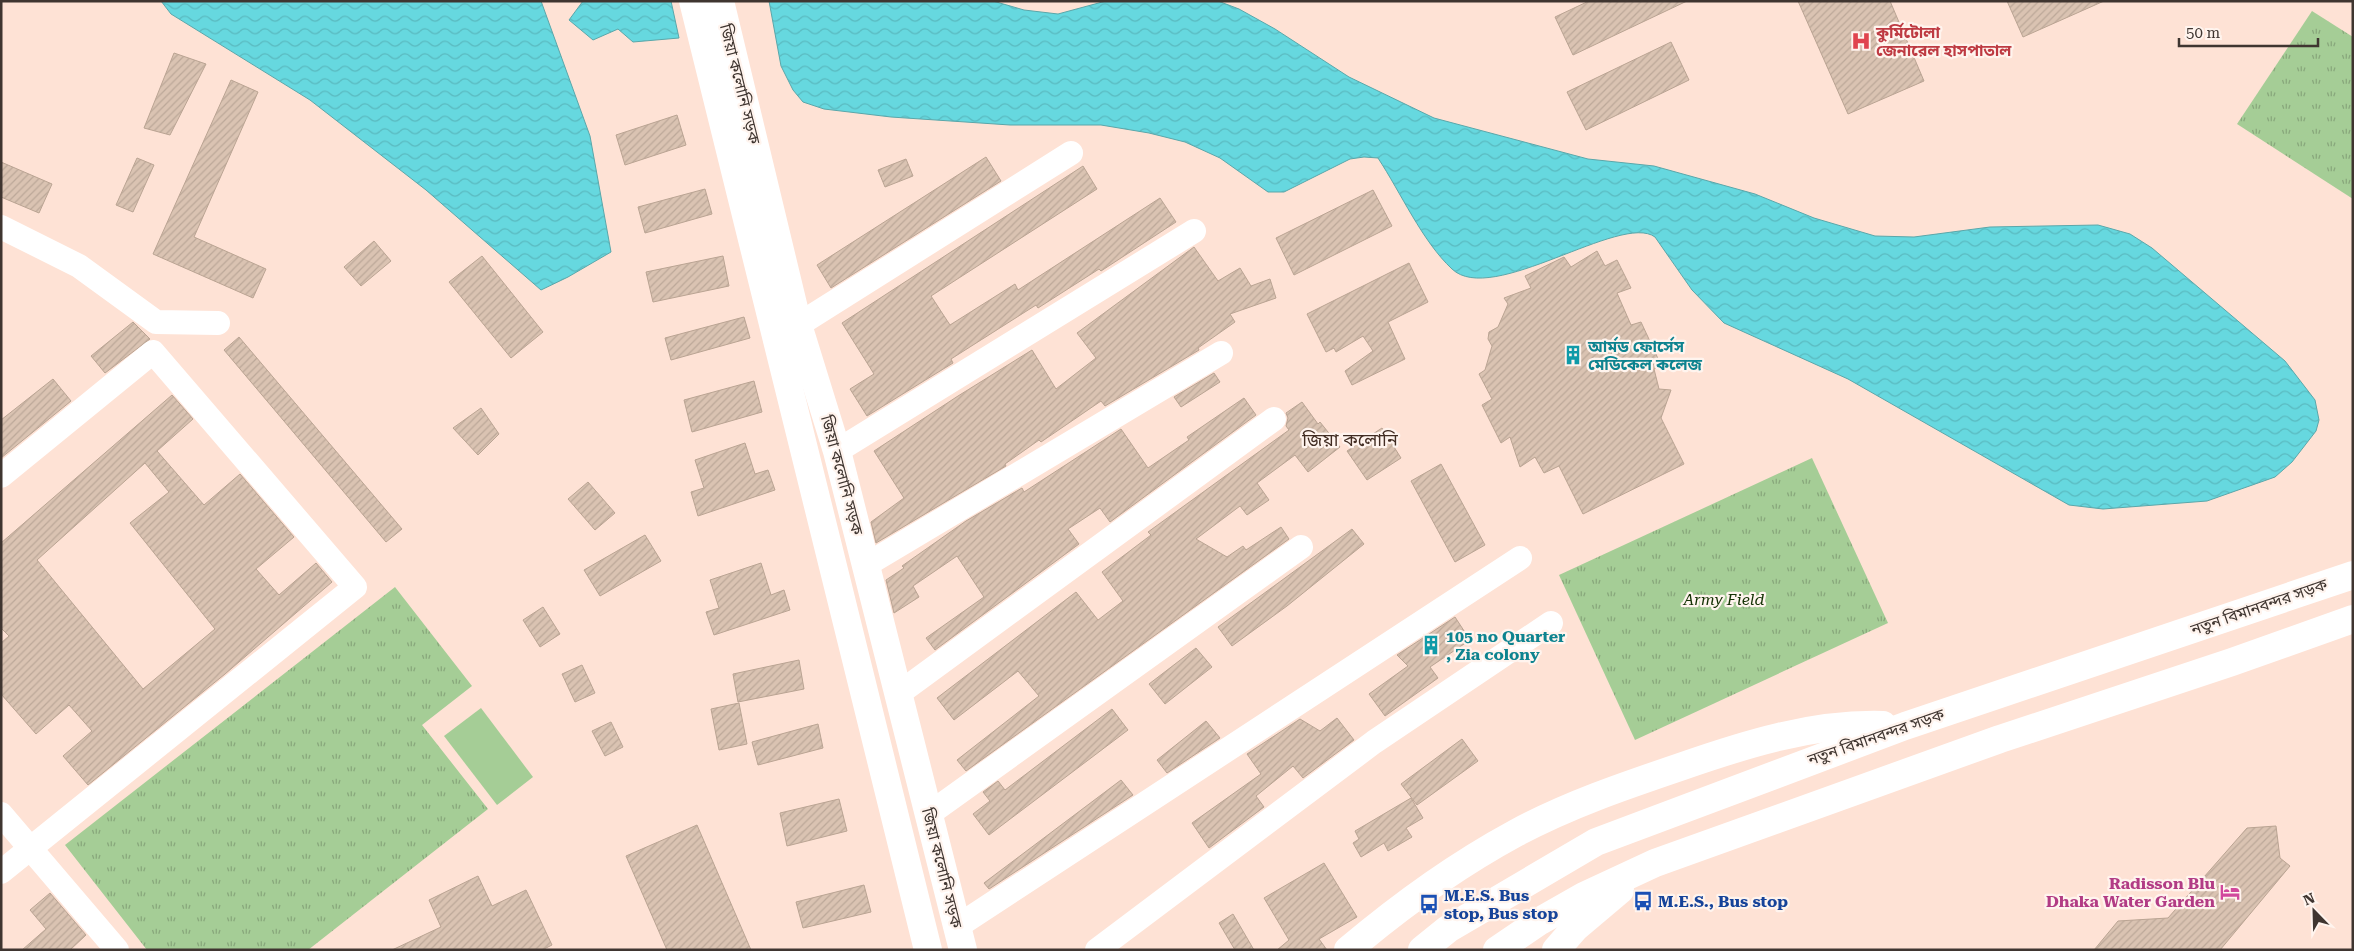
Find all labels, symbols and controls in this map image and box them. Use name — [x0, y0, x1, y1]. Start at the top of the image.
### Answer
scale bar — [2179, 15, 2318, 47]
street label: জিয়া কলোনি সড়ক — [716, 21, 764, 147]
place label: কুর্মিটোলা জেনারেল হাসপাতাল — [1875, 22, 2012, 60]
text: 50 m — [2186, 24, 2221, 42]
hospital icon: কুর্মিটোলা জেনারেল হাসপাতাল — [1850, 30, 1872, 52]
place label: আর্মড ফোর্সেস মেডিকেল কলেজ — [1587, 336, 1703, 374]
building icon: আর্মড ফোর্সেস মেডিকেল কলেজ — [1562, 344, 1584, 366]
street label: জিয়া কলোনি সড়ক — [817, 412, 867, 538]
district label: জিয়া কলোনি — [1301, 429, 1399, 450]
street label: নতুন বিমানবন্দর সড়ক — [2187, 574, 2331, 640]
park label: Army Field — [1682, 590, 1765, 609]
place label: 105 no Quarter , Zia colony — [1446, 627, 1565, 664]
building icon: 105 no Quarter , Zia colony — [1420, 634, 1442, 656]
street label: নতুন বিমানবন্দর সড়ক — [1804, 704, 1948, 770]
street label: জিয়া কলোনি সড়ক — [918, 805, 966, 931]
place label: Radisson Blu Dhaka Water Garden — [2046, 874, 2215, 911]
hotel icon: Radisson Blu Dhaka Water Garden — [2219, 881, 2241, 903]
place label: M.E.S. Bus stop, Bus stop — [1444, 886, 1558, 923]
north arrow — [2289, 886, 2339, 936]
text: N — [2301, 889, 2317, 909]
bus stop icon: M.E.S., Bus stop — [1632, 890, 1654, 912]
place label: M.E.S., Bus stop — [1658, 892, 1788, 911]
bus stop icon: M.E.S. Bus stop, Bus stop — [1418, 893, 1440, 915]

